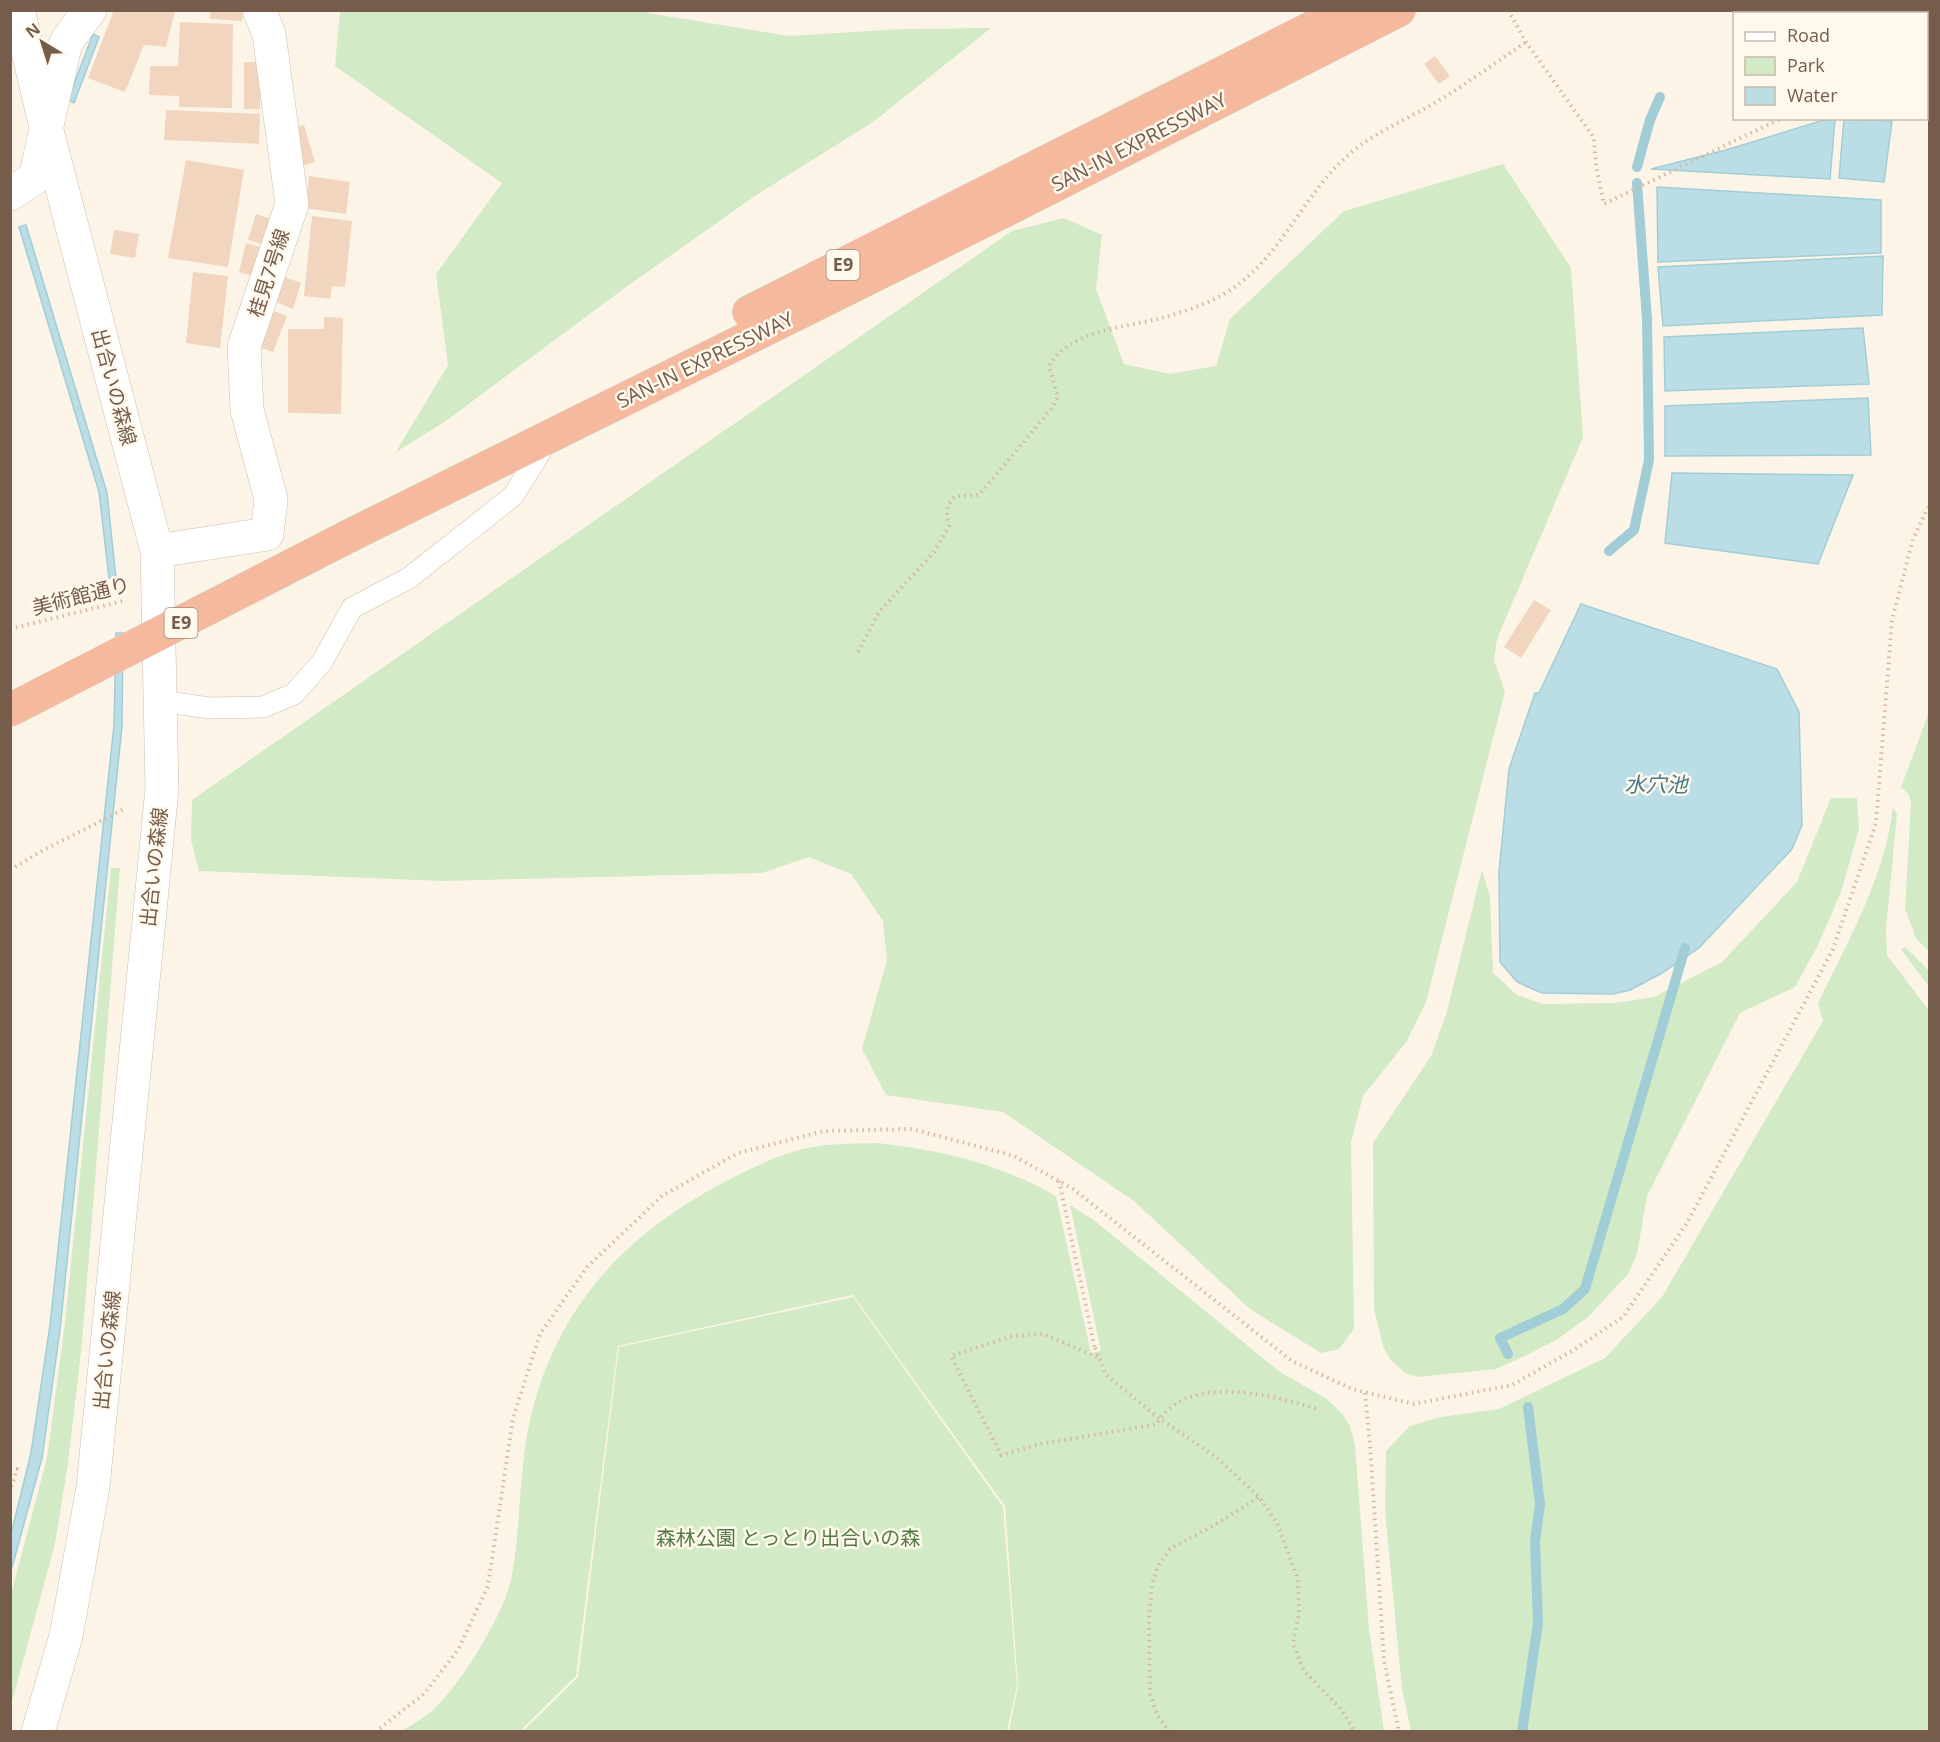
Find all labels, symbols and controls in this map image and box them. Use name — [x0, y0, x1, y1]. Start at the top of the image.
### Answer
north arrow — [12, 12, 72, 72]
legend — [1733, 12, 1928, 120]
text: N — [21, 18, 45, 43]
text: Road — [1787, 23, 1830, 47]
text: Park — [1787, 53, 1825, 77]
text: Water — [1787, 83, 1838, 107]
street label: SAN-IN EXPRESSWAY — [1047, 85, 1232, 197]
street label: 桂見7号線 — [242, 225, 295, 320]
road number: E9 — [826, 250, 860, 280]
street label: SAN-IN EXPRESSWAY — [612, 305, 798, 414]
street label: 出合いの森線 — [86, 325, 143, 448]
street label: 美術館通り — [29, 570, 133, 621]
road number: E9 — [164, 608, 198, 638]
water label: 水穴池 — [1625, 770, 1689, 798]
street label: 出合いの森線 — [134, 806, 173, 928]
street label: 出合いの森線 — [87, 1289, 126, 1411]
park label: 森林公園 とっとり出合いの森 — [656, 1524, 920, 1551]

